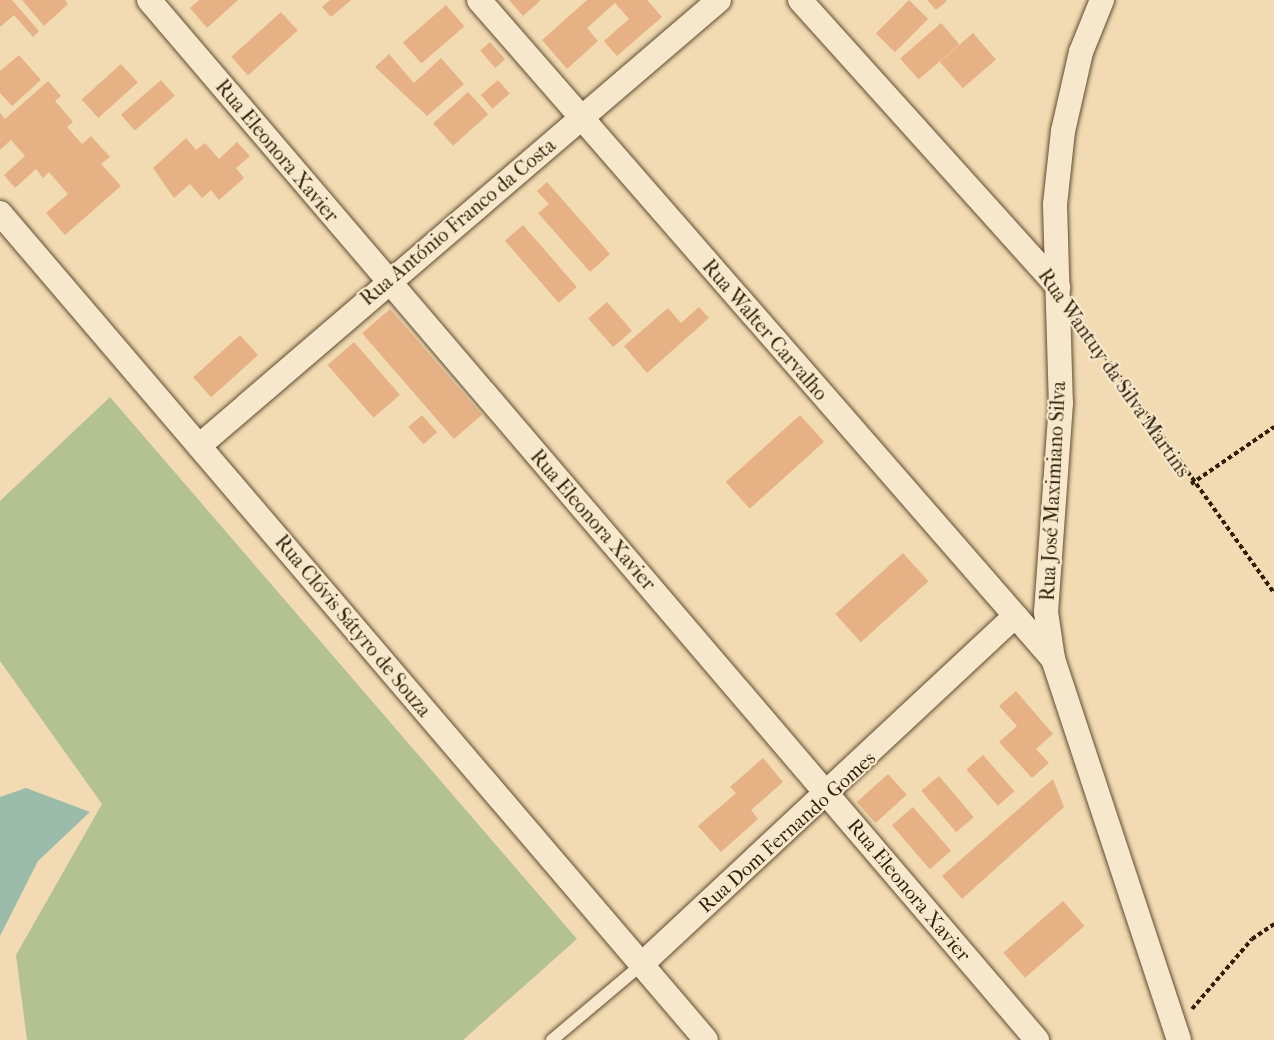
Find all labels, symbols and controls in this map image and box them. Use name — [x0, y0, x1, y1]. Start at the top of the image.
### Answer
street label: Rua Eleonora Xavier — [210, 75, 344, 227]
street label: Rua António Franco da Costa — [355, 133, 561, 311]
street label: Rua Walter Carvalho — [697, 255, 833, 405]
street label: Rua Wantuy da Silva Martins — [1033, 264, 1195, 482]
street label: Rua José Maximiano Silva — [1035, 381, 1071, 601]
street label: Rua Eleonora Xavier — [525, 445, 661, 595]
street label: Rua Clóvis Sátyro de Souza — [270, 530, 436, 722]
street label: Rua Dom Fernando Gomes — [693, 746, 881, 918]
street label: Rua Eleonora Xavier — [842, 814, 976, 966]

